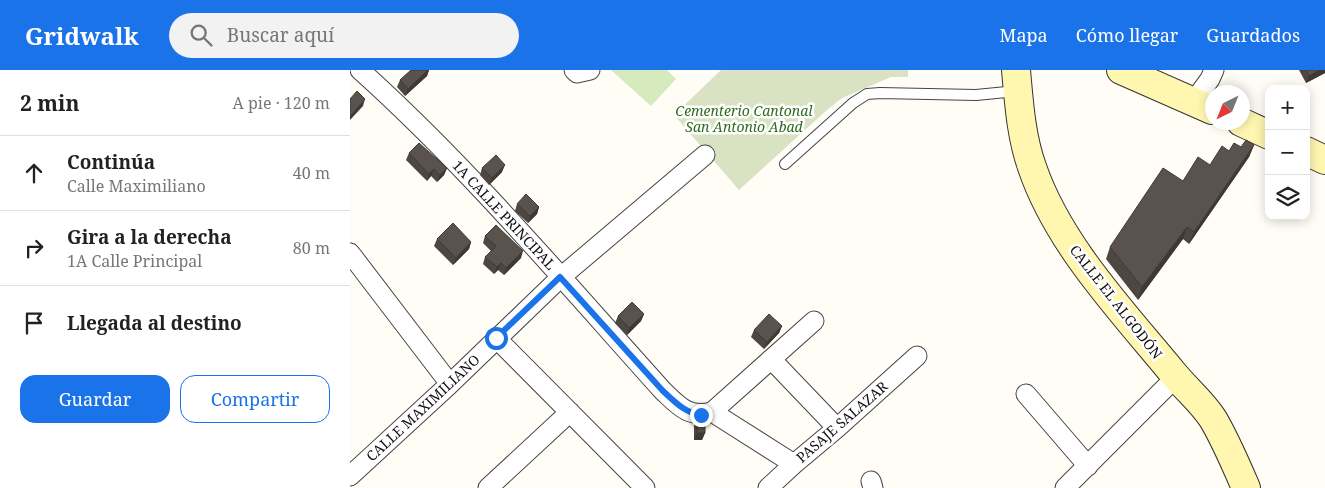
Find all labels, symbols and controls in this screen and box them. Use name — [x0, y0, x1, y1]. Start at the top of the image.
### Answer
search box — [169, 13, 519, 58]
text: Gridwalk — [25, 19, 139, 52]
icon: search — [187, 21, 215, 49]
text: Buscar aquí — [227, 22, 334, 48]
text: Mapa — [1000, 23, 1048, 47]
text: Cómo llegar — [1076, 23, 1178, 47]
text: Guardados — [1206, 23, 1300, 47]
north arrow — [1205, 85, 1250, 130]
map controls — [1265, 85, 1310, 220]
button: + — [1265, 85, 1310, 130]
text: 2 min — [20, 89, 79, 117]
text: A pie · 120 m — [233, 92, 330, 114]
park label: Cementerio Cantonal San Antonio Abad — [675, 101, 813, 136]
button: − — [1265, 130, 1310, 175]
text: Continúa — [67, 149, 155, 175]
street label: 1A CALLE PRINCIPAL — [449, 156, 560, 274]
icon: ahead — [20, 159, 48, 187]
text: 40 m — [293, 162, 330, 184]
text: Calle Maximiliano — [67, 175, 206, 197]
button: layers — [1265, 175, 1310, 220]
text: Gira a la derecha — [67, 224, 232, 250]
icon: right — [20, 234, 48, 262]
text: 80 m — [293, 237, 330, 259]
street label: CALLE EL ALGODÓN — [1066, 241, 1167, 363]
text: 1A Calle Principal — [67, 250, 202, 272]
icon: arrive — [20, 309, 48, 337]
text: Llegada al destino — [67, 310, 242, 336]
route start — [485, 327, 508, 350]
street label: CALLE MAXIMILIANO — [362, 350, 484, 465]
button: Guardar — [20, 375, 170, 423]
button: Compartir — [180, 375, 330, 423]
street label: PASAJE SALAZAR — [792, 376, 892, 467]
route end — [690, 404, 713, 427]

